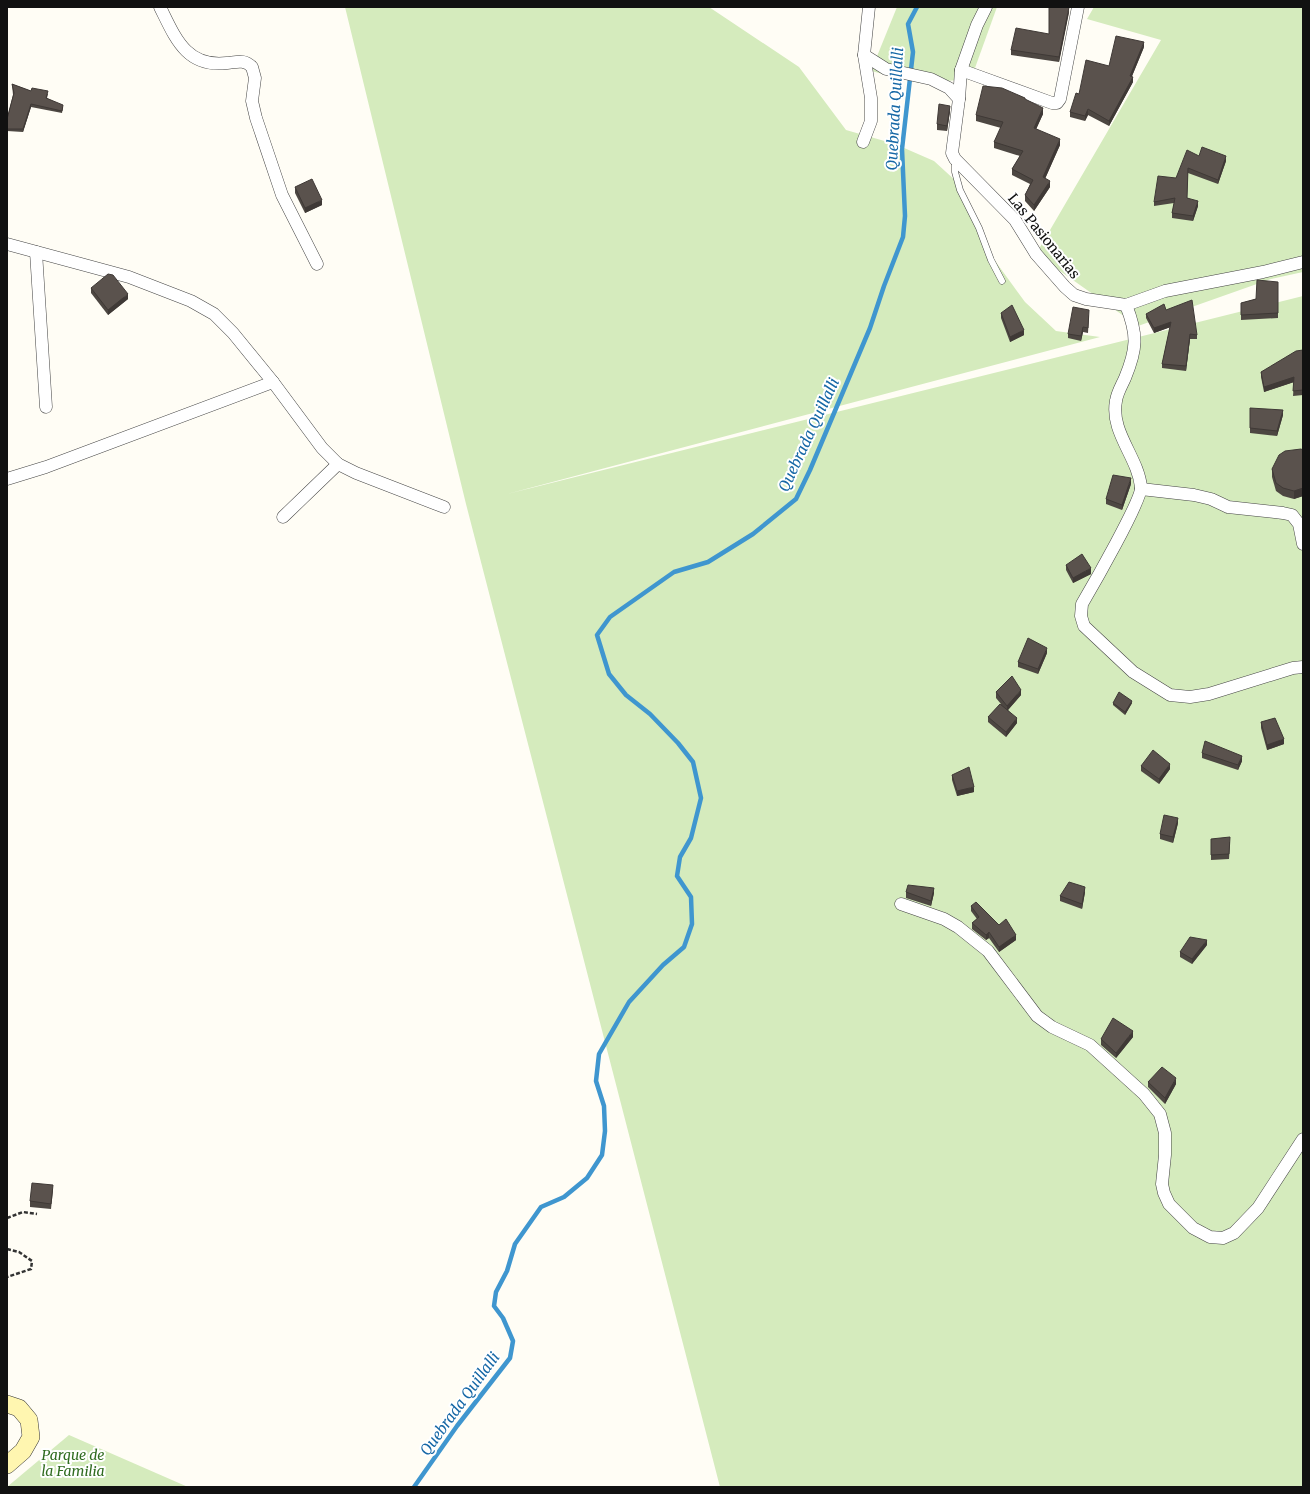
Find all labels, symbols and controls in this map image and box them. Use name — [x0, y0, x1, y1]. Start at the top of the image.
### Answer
water label: Quebrada Quillalli — [882, 47, 907, 171]
street label: Las Pasionarias — [1004, 190, 1084, 282]
water label: Quebrada Quillalli — [774, 375, 843, 495]
water label: Quebrada Quillalli — [416, 1348, 504, 1459]
park label: Parque de la Familia — [41, 1446, 105, 1480]

